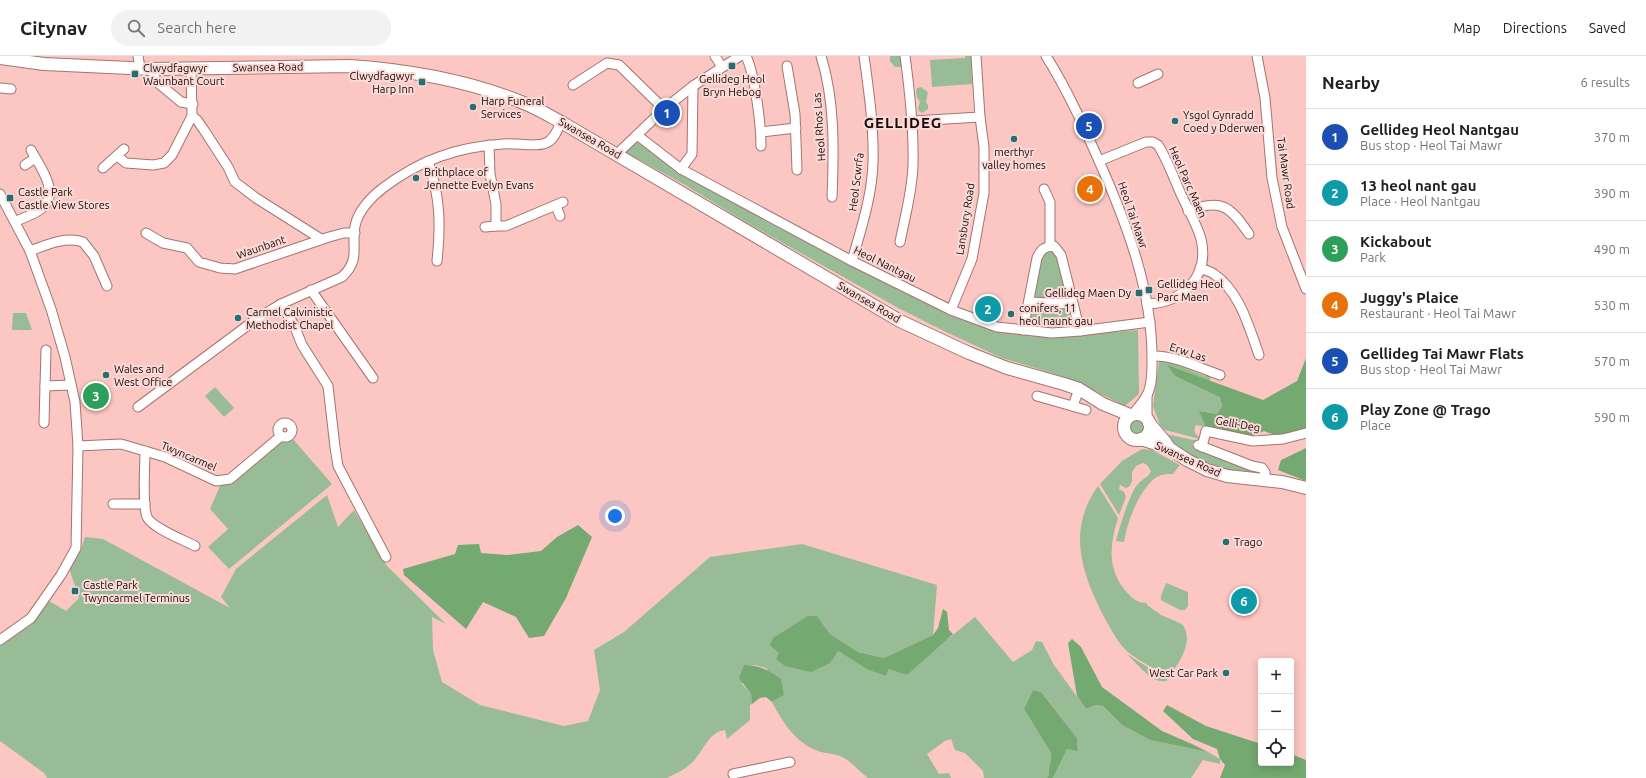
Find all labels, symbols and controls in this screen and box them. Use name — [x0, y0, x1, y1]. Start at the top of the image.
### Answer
search box — [111, 10, 391, 46]
text: Citynav — [20, 17, 87, 39]
icon: search — [125, 17, 147, 39]
text: Search here — [157, 19, 237, 36]
text: Map — [1453, 20, 1481, 36]
text: Directions — [1503, 20, 1567, 36]
text: Saved — [1589, 20, 1626, 36]
street label: Swansea Road — [233, 60, 303, 74]
marker: Gellideg Heol Bryn Hebog — [727, 61, 737, 71]
place label: Clwydfagwyr Waunbant Court — [143, 62, 225, 87]
marker: Clwydfagwyr Waunbant Court — [130, 69, 140, 79]
place label: Clwydfagwyr Harp Inn — [350, 70, 415, 95]
place label: Gellideg Heol Bryn Hebog — [699, 73, 765, 98]
text: Nearby — [1322, 73, 1380, 92]
text: 6 results — [1580, 75, 1630, 89]
marker: Clwydfagwyr Harp Inn — [417, 77, 427, 87]
street label: Heol Rhos Las — [811, 92, 827, 162]
place label: Harp Funeral Services — [481, 95, 545, 120]
pin: 1 — [654, 98, 680, 128]
marker: Harp Funeral Services — [468, 102, 478, 112]
place label: Ysgol Gynradd Coed y Dderwen — [1183, 109, 1265, 134]
pin: 5 — [1076, 111, 1102, 141]
district label: GELLIDEG — [864, 114, 942, 131]
street label: Swansea Road — [556, 115, 624, 161]
marker: Ysgol Gynradd Coed y Dderwen — [1170, 116, 1180, 126]
text: Gellideg Heol Nantgau — [1360, 121, 1519, 138]
text: 1 — [1331, 130, 1339, 144]
text: 370 m — [1594, 130, 1630, 144]
marker: merthyr valley homes — [1009, 134, 1019, 144]
street label: Tai Mawr Road — [1275, 136, 1297, 210]
text: Bus stop · Heol Tai Mawr — [1360, 138, 1502, 152]
street label: Heol Parc Maen — [1167, 144, 1209, 220]
place label: merthyr valley homes — [982, 146, 1046, 171]
street label: Heol Scwrfa — [846, 152, 866, 212]
place label: Brithplace of Jennette Evelyn Evans — [424, 166, 534, 191]
marker: Brithplace of Jennette Evelyn Evans — [411, 173, 421, 183]
pin: 4 — [1077, 174, 1103, 204]
text: 13 heol nant gau — [1360, 177, 1477, 194]
street label: Heol Tai Mawr — [1116, 180, 1150, 251]
street label: Lansbury Road — [953, 182, 977, 256]
place label: Castle Park Castle View Stores — [18, 186, 110, 211]
text: 2 — [1331, 186, 1339, 200]
text: 390 m — [1594, 186, 1630, 200]
marker: Castle Park Castle View Stores — [5, 193, 15, 203]
text: Place · Heol Nantgau — [1360, 194, 1481, 208]
street label: Waunbant — [235, 233, 288, 261]
text: Kickabout — [1360, 233, 1431, 250]
text: 3 — [1331, 242, 1339, 256]
text: 490 m — [1594, 242, 1630, 256]
street label: Heol Nantgau — [852, 244, 918, 284]
text: Park — [1360, 250, 1386, 264]
place label: Gellideg Heol Parc Maen — [1157, 278, 1223, 303]
street label: Swansea Road — [835, 279, 903, 325]
marker: Gellideg Heol Parc Maen — [1144, 285, 1154, 295]
place label: Gellideg Maen Dy — [1045, 287, 1132, 299]
marker: Gellideg Maen Dy — [1134, 288, 1144, 298]
text: Juggy's Plaice — [1360, 289, 1459, 306]
pin: 2 — [975, 294, 1001, 324]
text: 4 — [1331, 298, 1339, 312]
text: 530 m — [1594, 298, 1630, 312]
place label: conifers, 11 heol naunt gau — [1019, 302, 1093, 327]
place label: Carmel Calvinistic Methodist Chapel — [246, 306, 334, 331]
text: Restaurant · Heol Tai Mawr — [1360, 306, 1516, 320]
marker: conifers, 11 heol naunt gau — [1006, 309, 1016, 319]
marker: Carmel Calvinistic Methodist Chapel — [233, 313, 243, 323]
street label: Erw Las — [1168, 340, 1208, 364]
text: Gellideg Tai Mawr Flats — [1360, 345, 1524, 362]
text: 5 — [1331, 354, 1339, 368]
text: 570 m — [1594, 354, 1630, 368]
text: Bus stop · Heol Tai Mawr — [1360, 362, 1502, 376]
place label: Wales and West Office — [114, 363, 172, 388]
marker: Wales and West Office — [101, 370, 111, 380]
pin: 3 — [83, 381, 109, 411]
text: Play Zone @ Trago — [1360, 401, 1491, 418]
text: 6 — [1331, 410, 1339, 424]
text: 590 m — [1594, 410, 1630, 424]
street label: Gelli-Deg — [1215, 414, 1261, 434]
text: Place — [1360, 418, 1391, 432]
street label: Twyncarmel — [159, 439, 219, 473]
street label: Swansea Road — [1153, 439, 1223, 479]
your location — [605, 506, 625, 526]
place label: Trago — [1234, 536, 1262, 548]
marker: Trago — [1221, 537, 1231, 547]
place label: Castle Park Twyncarmel Terminus — [83, 579, 190, 604]
marker: Castle Park Twyncarmel Terminus — [70, 586, 80, 596]
pin: 6 — [1231, 586, 1257, 616]
map controls — [1258, 658, 1294, 766]
button: + — [1258, 658, 1294, 694]
place label: West Car Park — [1149, 667, 1218, 679]
marker: West Car Park — [1221, 668, 1231, 678]
button: − — [1258, 694, 1294, 730]
button: locate — [1258, 730, 1294, 766]

